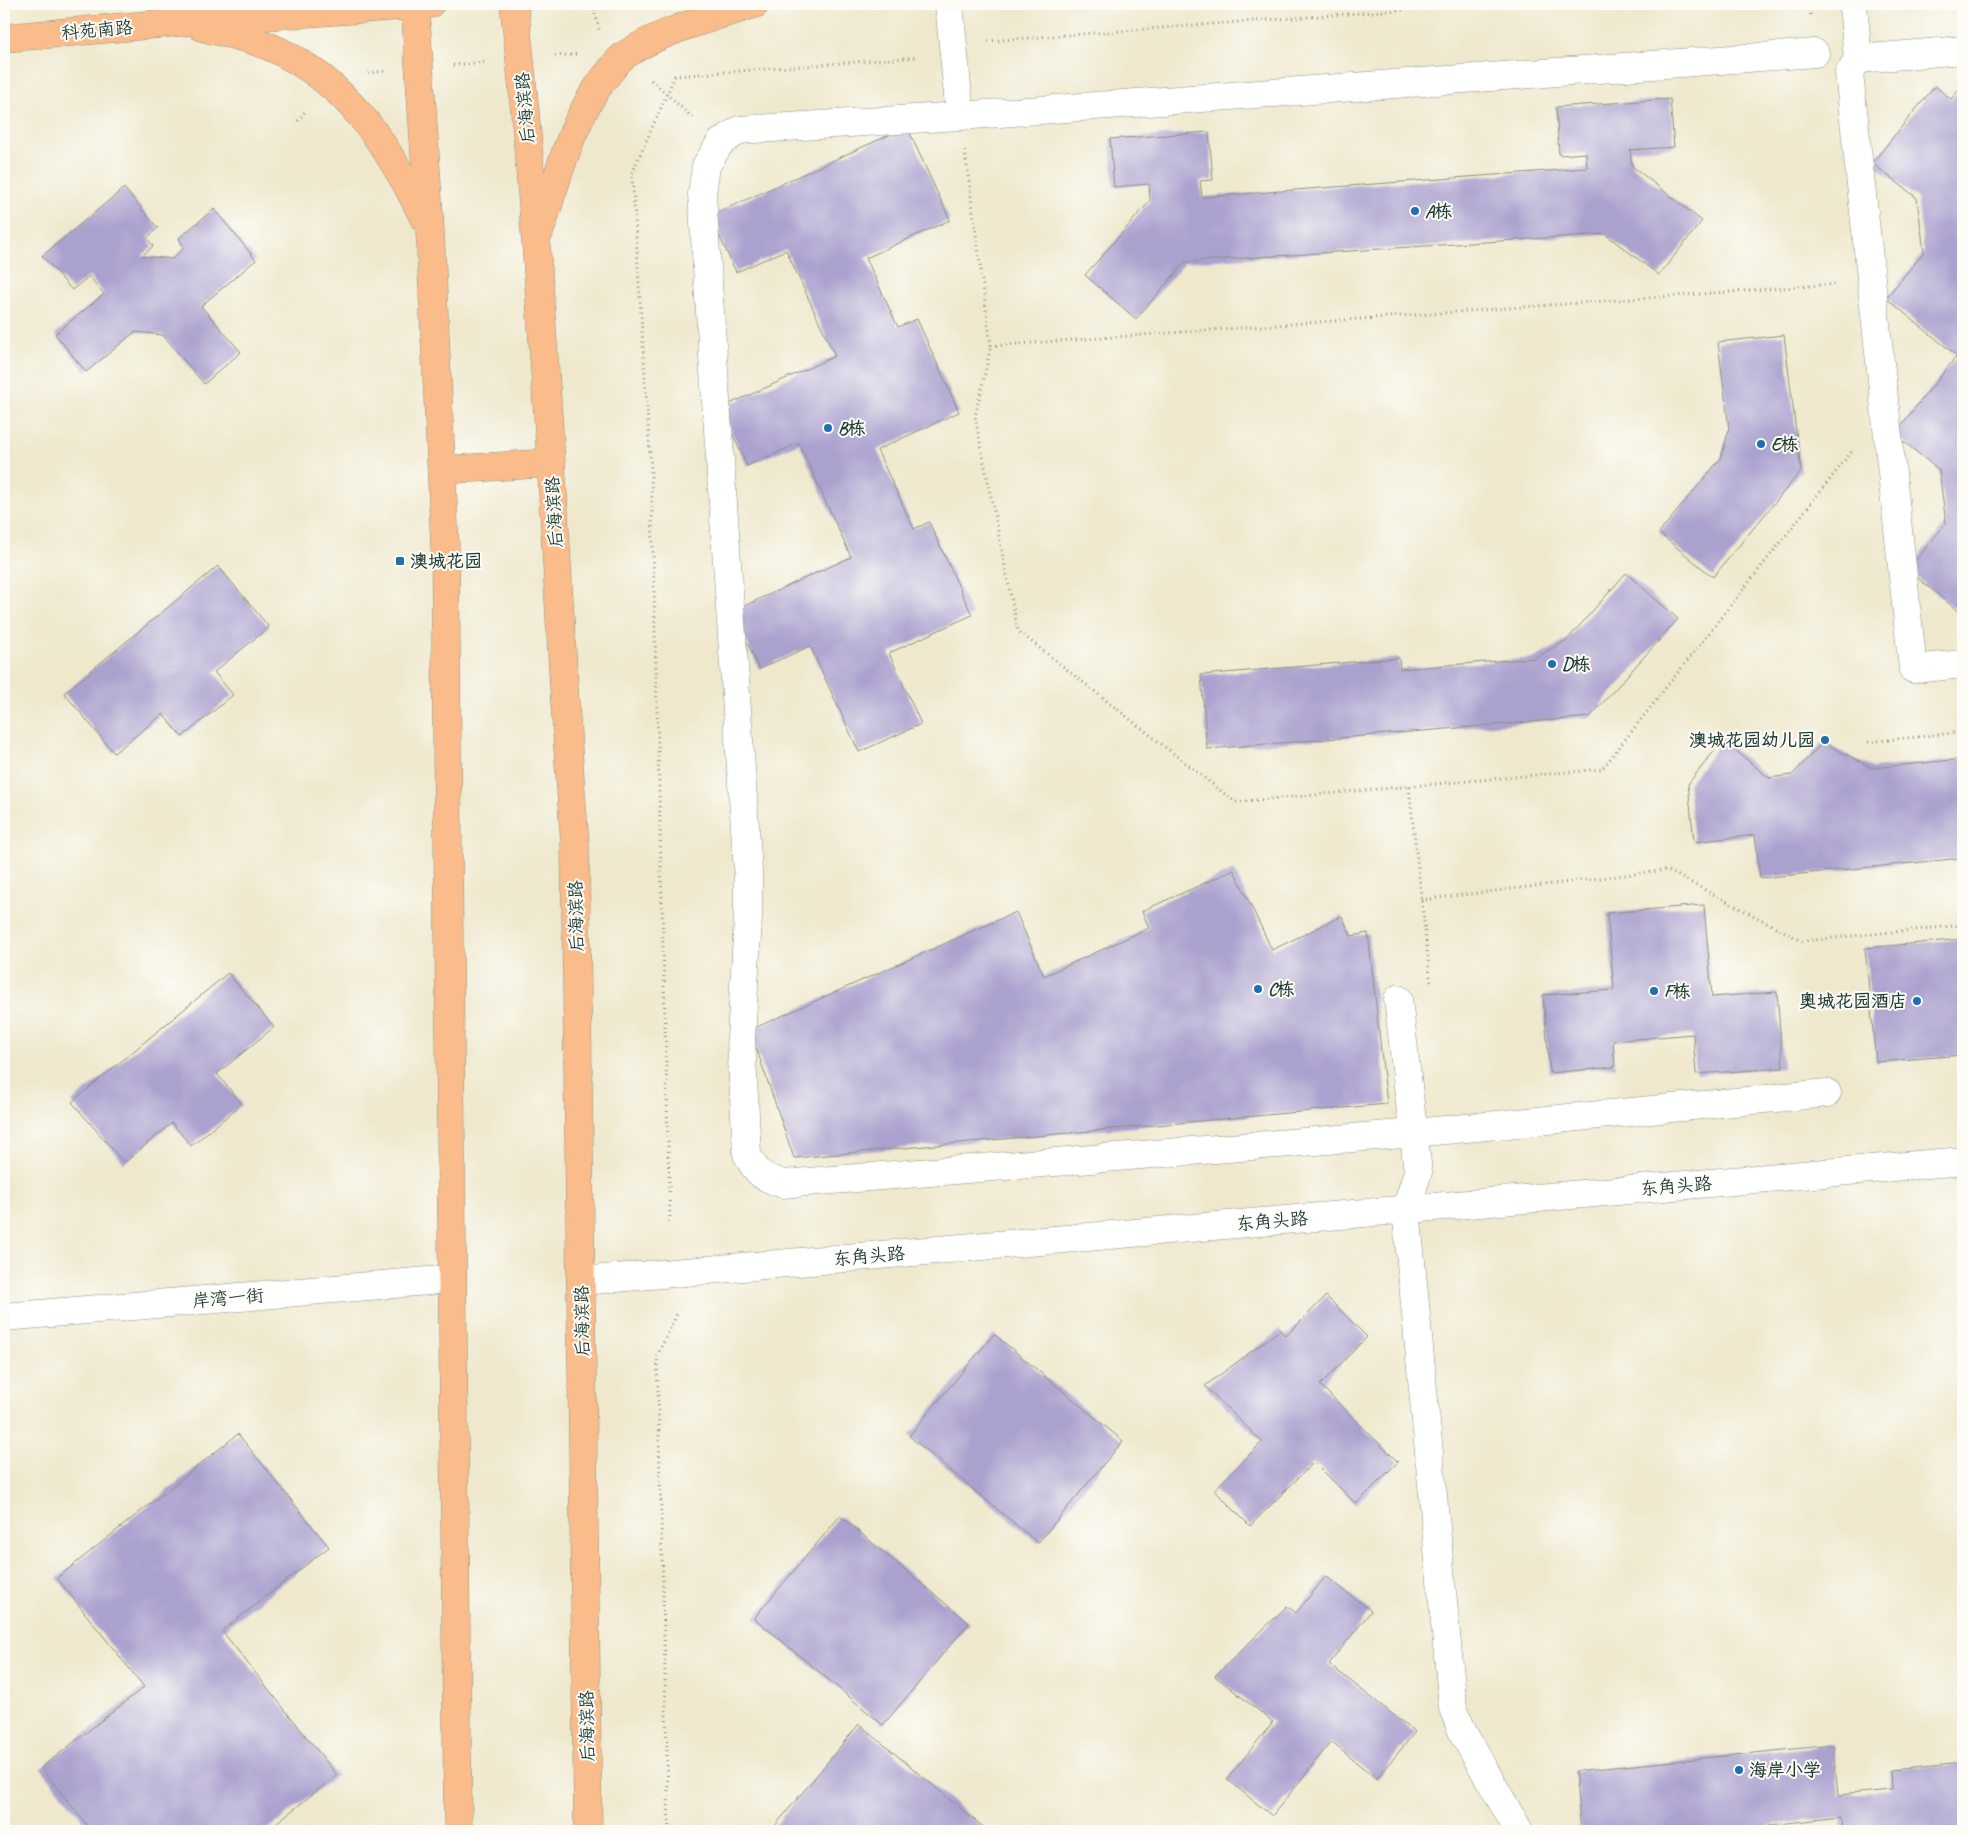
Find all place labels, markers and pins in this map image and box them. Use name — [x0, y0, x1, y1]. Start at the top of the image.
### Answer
place label: A栋 — [1425, 200, 1452, 222]
marker: A栋 — [1409, 205, 1421, 217]
place label: B栋 — [838, 417, 865, 439]
marker: B栋 — [822, 422, 834, 434]
place label: E栋 — [1771, 433, 1799, 455]
marker: E栋 — [1755, 438, 1767, 450]
place label: 澳城花园 — [410, 550, 482, 572]
marker: 澳城花园 — [394, 555, 406, 567]
place label: D栋 — [1562, 653, 1591, 675]
marker: D栋 — [1546, 658, 1558, 670]
place label: 澳城花园幼儿园 — [1689, 729, 1815, 751]
marker: 澳城花园幼儿园 — [1819, 734, 1831, 746]
place label: C栋 — [1268, 978, 1295, 1000]
place label: F栋 — [1664, 980, 1690, 1002]
marker: C栋 — [1252, 983, 1264, 995]
marker: F栋 — [1648, 985, 1660, 997]
place label: 奥城花园酒店 — [1799, 990, 1907, 1012]
marker: 奥城花园酒店 — [1911, 995, 1923, 1007]
place label: 海岸小学 — [1749, 1759, 1821, 1781]
marker: 海岸小学 — [1733, 1764, 1745, 1776]

